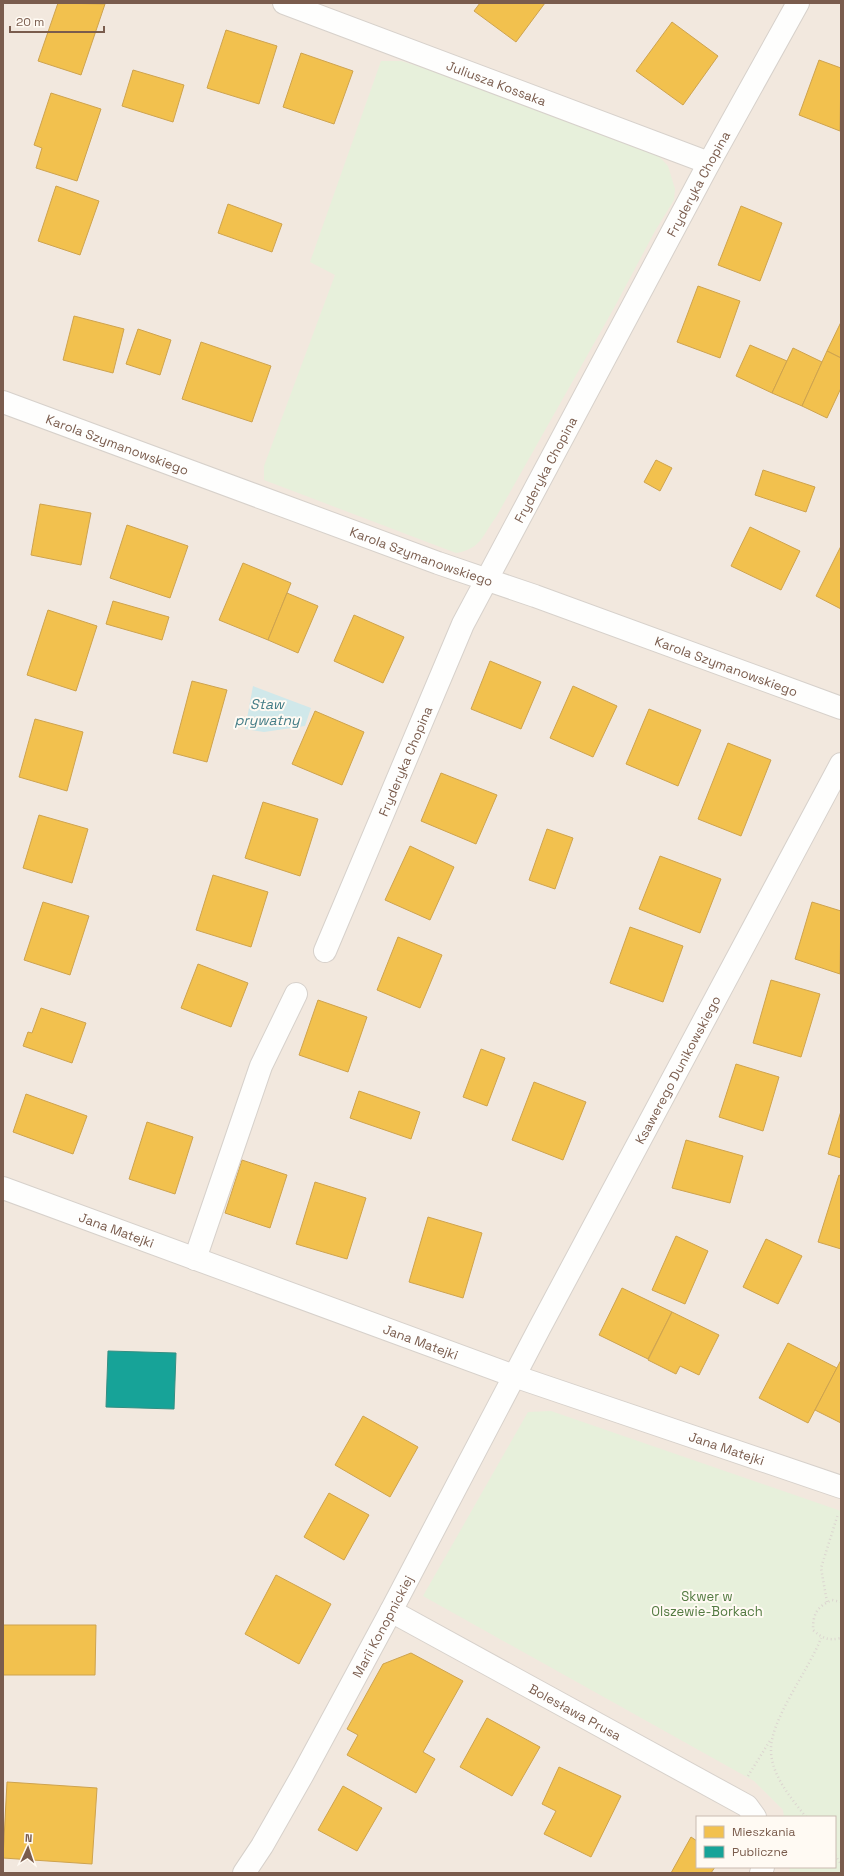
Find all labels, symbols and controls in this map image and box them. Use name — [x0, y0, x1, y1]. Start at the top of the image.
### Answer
scale bar — [10, 8, 104, 34]
text: 20 m — [16, 14, 44, 30]
street label: Juliusza Kossaka — [444, 56, 549, 110]
street label: Fryderyka Chopina — [663, 127, 734, 240]
street label: Karola Szymanowskiego — [44, 410, 191, 479]
street label: Fryderyka Chopina — [510, 413, 581, 526]
street label: Karola Szymanowskiego — [348, 523, 495, 590]
street label: Karola Szymanowskiego — [652, 632, 800, 700]
water label: Staw prywatny — [234, 695, 301, 729]
street label: Fryderyka Chopina — [374, 703, 436, 819]
street label: Ksawerego Dunikowskiego — [631, 993, 724, 1147]
street label: Jana Matejki — [77, 1208, 157, 1251]
street label: Jana Matejki — [381, 1320, 461, 1363]
street label: Jana Matejki — [687, 1427, 767, 1469]
street label: Marii Konopnickiej — [348, 1572, 417, 1680]
park label: Skwer w Olszewie-Borkach — [651, 1588, 763, 1620]
street label: Bolesława Prusa — [526, 1680, 625, 1744]
legend — [696, 1816, 836, 1868]
text: Mieszkania — [732, 1824, 796, 1840]
north arrow — [8, 1828, 48, 1868]
text: N — [24, 1831, 33, 1845]
text: Publiczne — [732, 1844, 788, 1860]

